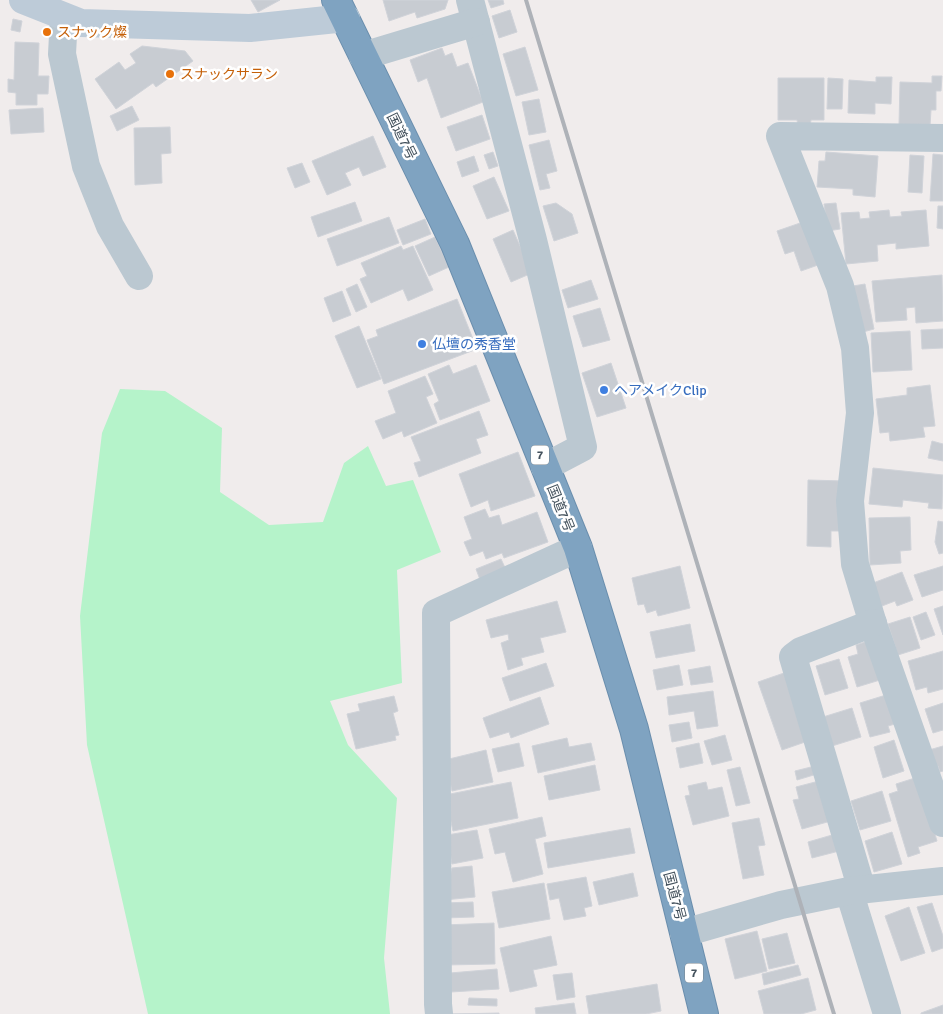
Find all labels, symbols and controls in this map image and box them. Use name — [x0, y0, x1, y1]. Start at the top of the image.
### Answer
place label: スナック燦 — [57, 24, 127, 41]
marker: スナック燦 — [41, 26, 53, 38]
place label: スナックサラン — [180, 66, 278, 83]
marker: スナックサラン — [164, 68, 176, 80]
street label: 国道7号 — [383, 110, 420, 162]
place label: 仏壇の秀香堂 — [432, 336, 516, 353]
marker: 仏壇の秀香堂 — [416, 338, 428, 350]
place label: ヘアメイクClip — [614, 382, 707, 399]
marker: ヘアメイクClip — [598, 384, 610, 396]
road number: 7 — [531, 446, 549, 464]
street label: 国道7号 — [543, 482, 578, 534]
street label: 国道7号 — [660, 870, 689, 922]
road number: 7 — [685, 964, 703, 982]

